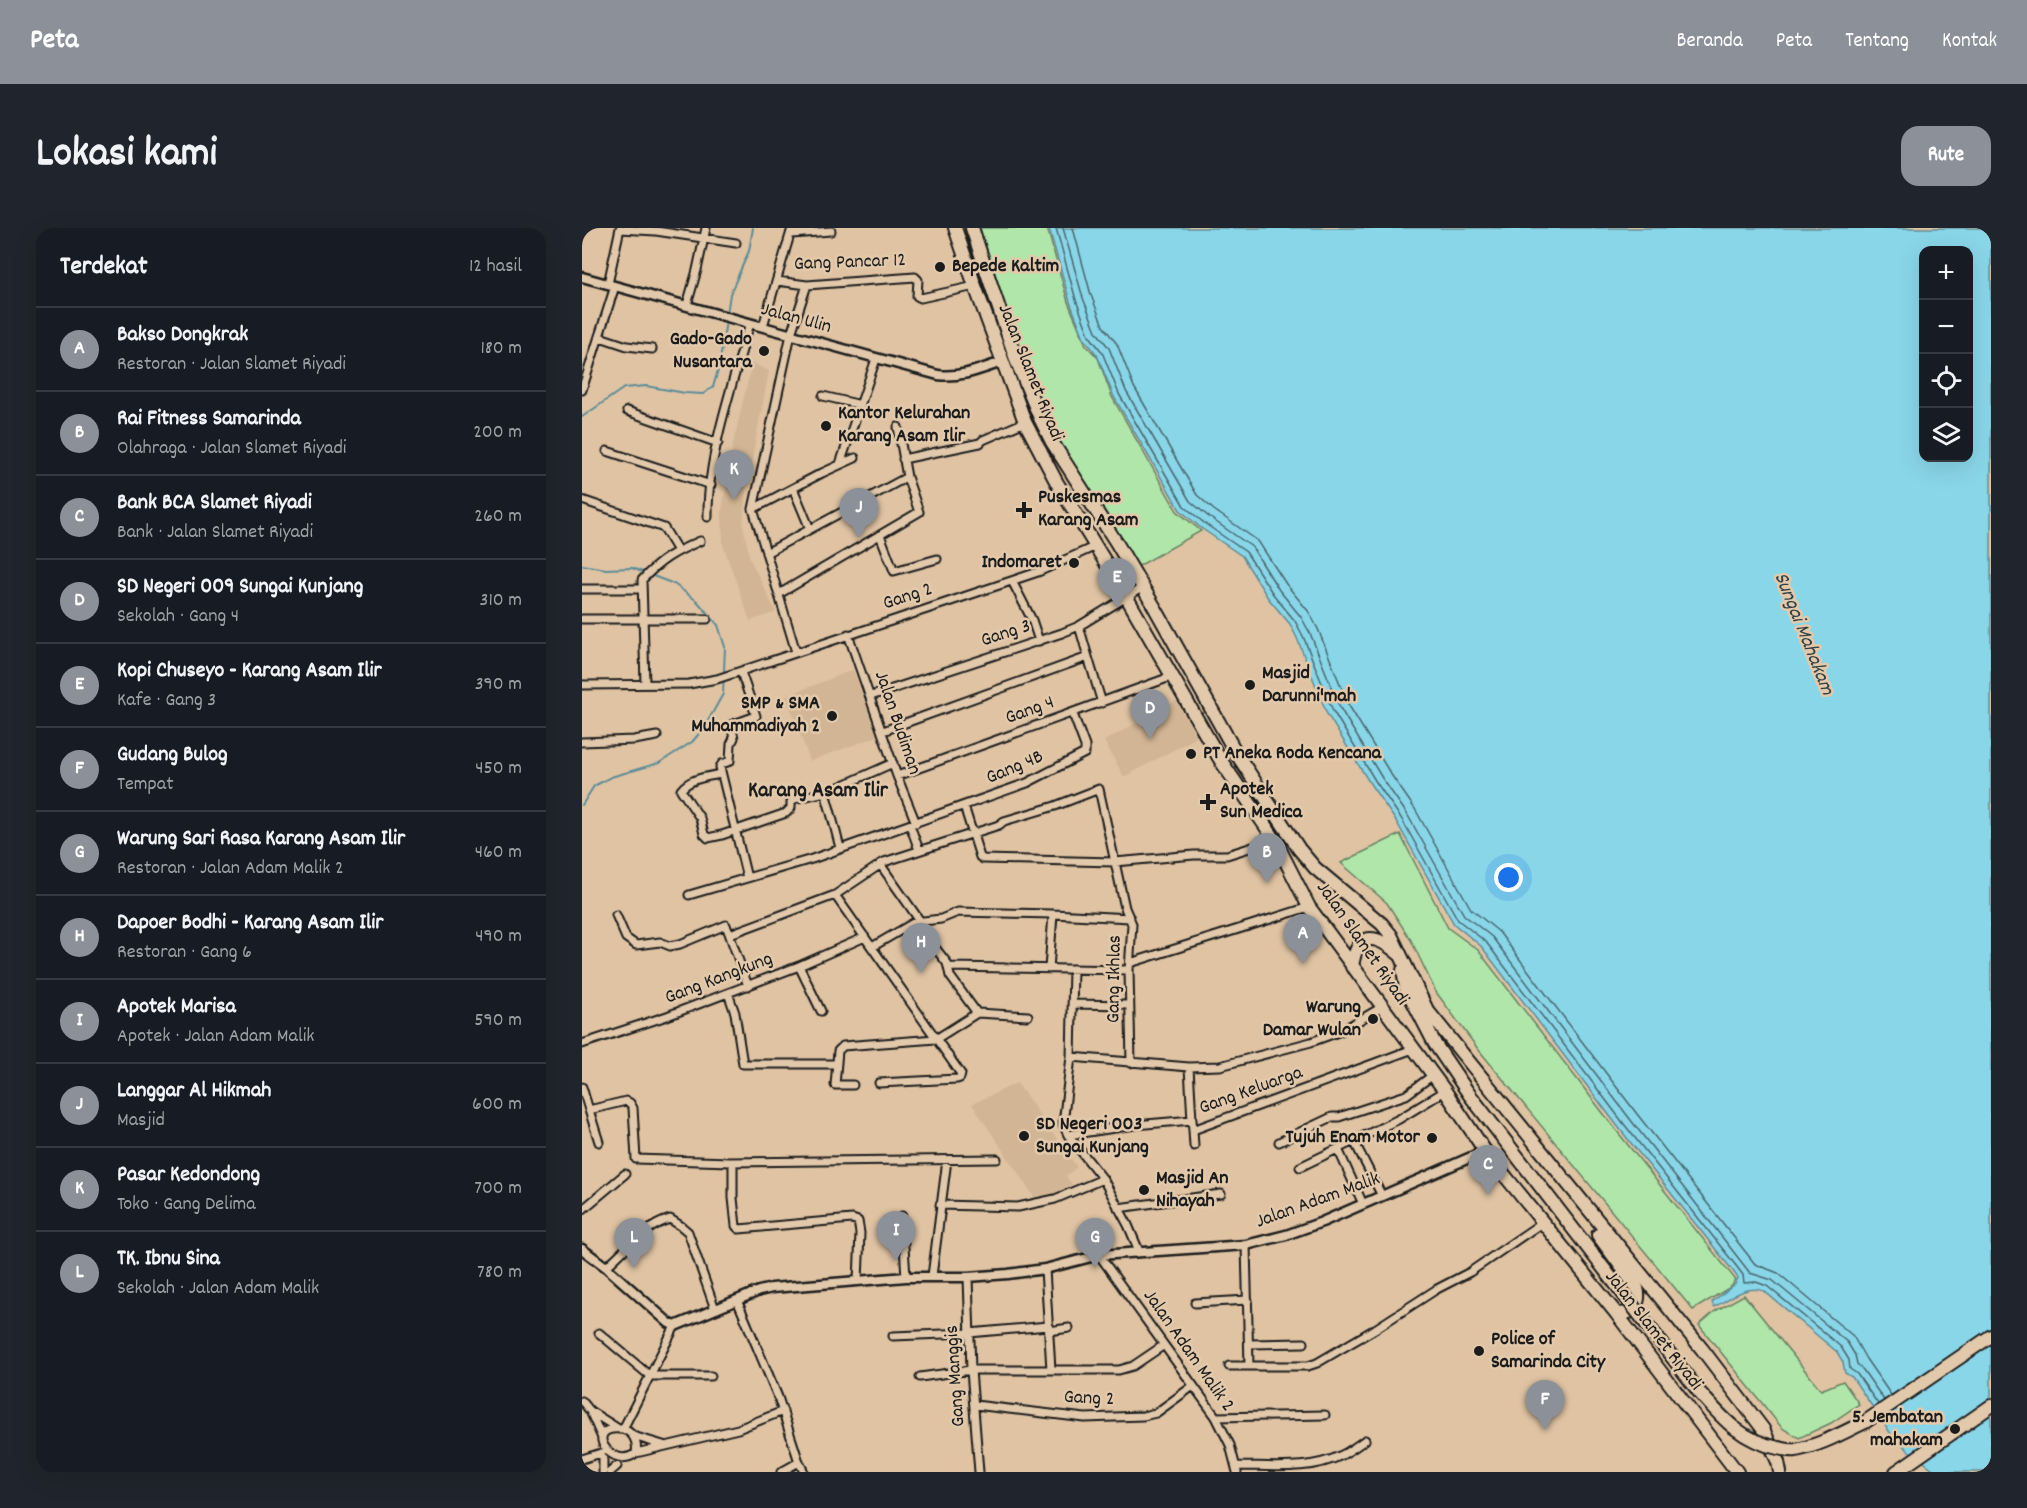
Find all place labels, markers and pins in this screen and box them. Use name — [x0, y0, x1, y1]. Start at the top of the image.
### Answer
place label: Bepede Kaltim — [952, 253, 1059, 281]
marker: Bepede Kaltim — [933, 260, 947, 274]
place label: Gado-Gado Nusantara — [670, 326, 753, 377]
marker: Gado-Gado Nusantara — [757, 344, 771, 358]
place label: Kantor Kelurahan Karang Asam Ilir — [838, 400, 970, 451]
marker: Kantor Kelurahan Karang Asam Ilir — [819, 419, 833, 433]
pin: K — [714, 450, 754, 500]
place label: Puskesmas Karang Asam — [1038, 484, 1139, 535]
pin: J — [840, 488, 878, 538]
marker: Puskesmas Karang Asam — [1015, 501, 1033, 519]
place label: Indomaret — [982, 549, 1063, 577]
marker: Indomaret — [1067, 556, 1081, 570]
pin: E — [1098, 558, 1136, 608]
place label: Masjid Darunni'mah — [1262, 660, 1356, 711]
marker: Masjid Darunni'mah — [1243, 678, 1257, 692]
place label: SMP & SMA Muhammadiyah 2 — [691, 690, 820, 741]
pin: D — [1130, 690, 1170, 739]
marker: SMP & SMA Muhammadiyah 2 — [825, 709, 839, 723]
place label: PT Aneka Roda Kencana — [1203, 740, 1382, 768]
marker: PT Aneka Roda Kencana — [1184, 747, 1198, 761]
place label: Apotek Sun Medica — [1220, 776, 1303, 827]
marker: Apotek Sun Medica — [1201, 795, 1215, 809]
pin: B — [1248, 834, 1286, 883]
pin: A — [1284, 914, 1322, 964]
pin: H — [902, 924, 940, 973]
place label: Warung Damar Wulan — [1263, 994, 1361, 1045]
marker: Warung Damar Wulan — [1366, 1012, 1380, 1026]
place label: SD Negeri 003 Sungai Kunjang — [1036, 1111, 1149, 1162]
place label: Tujuh Enam Motor — [1285, 1124, 1421, 1152]
marker: SD Negeri 003 Sungai Kunjang — [1017, 1129, 1031, 1143]
marker: Tujuh Enam Motor — [1425, 1131, 1439, 1145]
pin: C — [1468, 1146, 1508, 1195]
place label: Masjid An Nihayah — [1156, 1165, 1229, 1216]
marker: Masjid An Nihayah — [1137, 1183, 1151, 1197]
pin: I — [876, 1212, 916, 1261]
pin: L — [614, 1218, 654, 1268]
pin: G — [1076, 1218, 1114, 1268]
place label: Police of Samarinda City — [1491, 1326, 1606, 1377]
marker: Police of Samarinda City — [1472, 1344, 1486, 1358]
pin: F — [1526, 1380, 1564, 1430]
place label: 5. Jembatan mahakam — [1852, 1404, 1943, 1455]
marker: 5. Jembatan mahakam — [1948, 1422, 1962, 1436]

